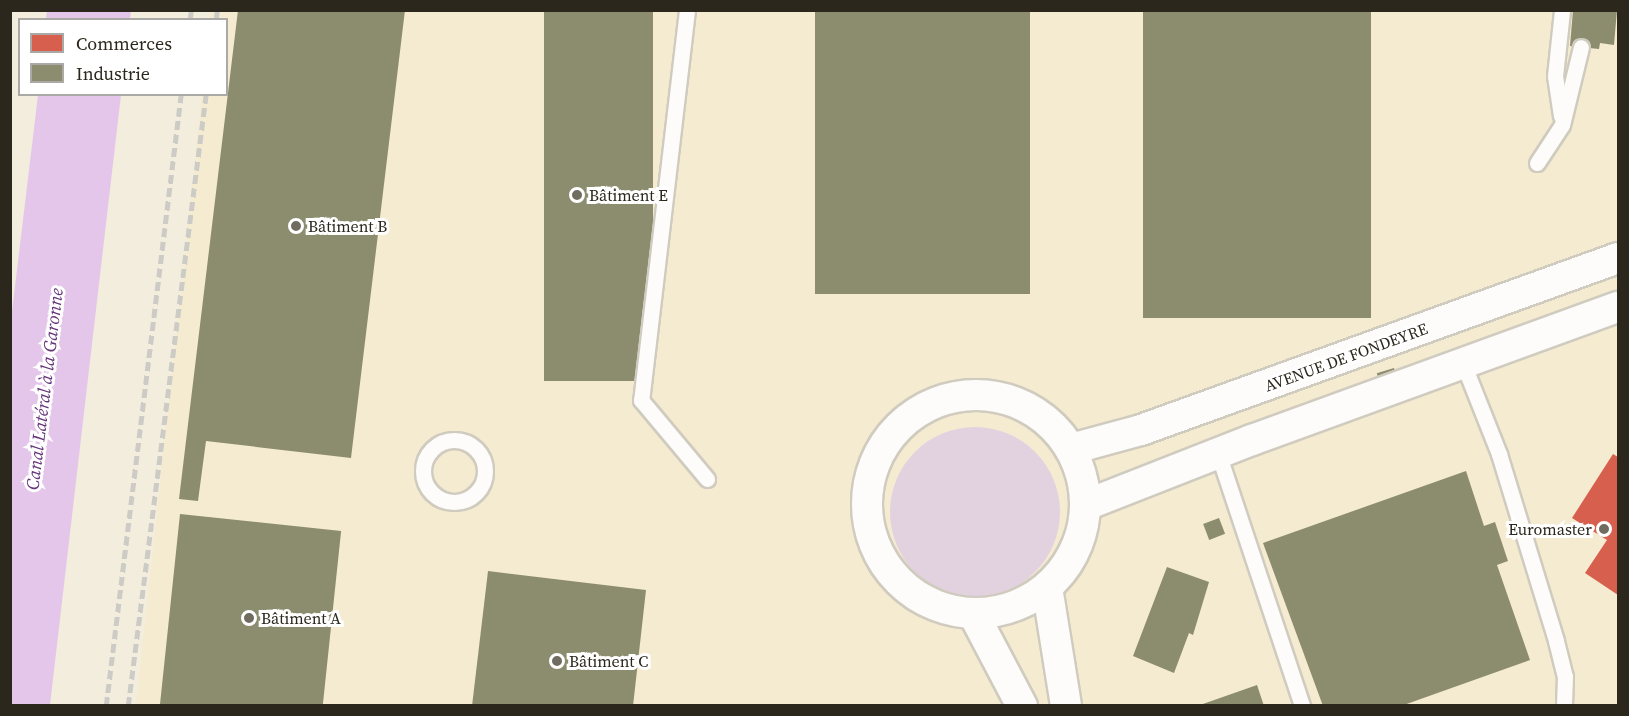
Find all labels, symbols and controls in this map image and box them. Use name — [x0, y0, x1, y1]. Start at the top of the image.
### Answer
legend — [18, 18, 228, 96]
text: Commerces — [76, 31, 172, 56]
text: Industrie — [76, 61, 150, 86]
place label: Bâtiment E — [589, 185, 668, 205]
marker: Bâtiment E — [570, 188, 584, 202]
place label: Bâtiment B — [308, 216, 387, 236]
marker: Bâtiment B — [289, 219, 303, 233]
water label: Canal Latéral à la Garonne — [22, 287, 68, 491]
street label: AVENUE DE FONDEYRE — [1262, 319, 1430, 395]
place label: Euromaster — [1508, 519, 1592, 539]
marker: Euromaster — [1597, 522, 1611, 536]
place label: Bâtiment A — [261, 608, 341, 628]
marker: Bâtiment A — [242, 611, 256, 625]
place label: Bâtiment C — [569, 651, 648, 671]
marker: Bâtiment C — [550, 654, 564, 668]

